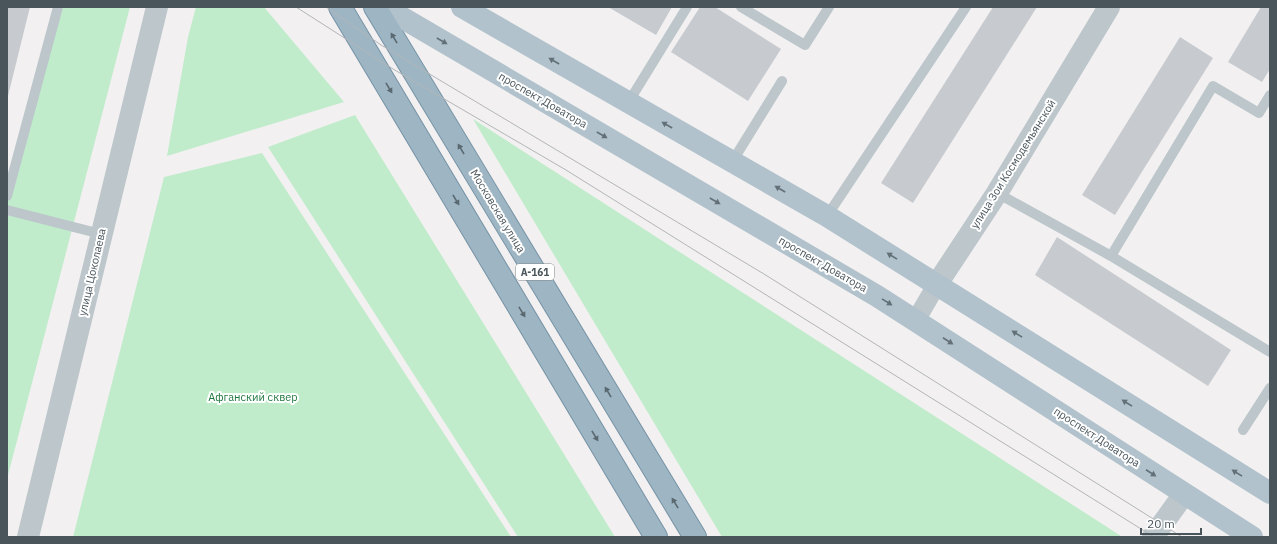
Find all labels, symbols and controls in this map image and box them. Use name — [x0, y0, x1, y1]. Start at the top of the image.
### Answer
one-way arrow — [390, 32, 397, 44]
one-way arrow — [436, 37, 448, 44]
one-way arrow — [548, 58, 560, 65]
street label: проспект Доватора — [496, 69, 590, 131]
one-way arrow — [386, 82, 393, 94]
street label: улица Зои Космодемьянской — [967, 97, 1059, 231]
one-way arrow — [661, 122, 673, 129]
one-way arrow — [596, 131, 608, 138]
one-way arrow — [457, 144, 465, 154]
street label: Московская улица — [468, 167, 529, 255]
one-way arrow — [774, 186, 786, 193]
one-way arrow — [452, 194, 459, 206]
one-way arrow — [709, 197, 721, 204]
street label: улица Цоколаева — [75, 227, 109, 317]
street label: проспект Доватора — [776, 233, 870, 295]
one-way arrow — [887, 252, 897, 260]
road number: А-161 — [516, 264, 554, 280]
one-way arrow — [881, 298, 893, 305]
one-way arrow — [518, 307, 526, 317]
one-way arrow — [1012, 330, 1022, 338]
one-way arrow — [943, 337, 953, 345]
one-way arrow — [604, 386, 611, 398]
park label: Афганский сквер — [208, 390, 298, 404]
one-way arrow — [1121, 400, 1133, 407]
street label: проспект Доватора — [1051, 404, 1143, 470]
one-way arrow — [592, 430, 599, 442]
one-way arrow — [1146, 469, 1156, 477]
one-way arrow — [1231, 469, 1243, 476]
one-way arrow — [672, 497, 679, 509]
scale bar — [1141, 510, 1201, 536]
text: 20 m — [1147, 516, 1175, 531]

